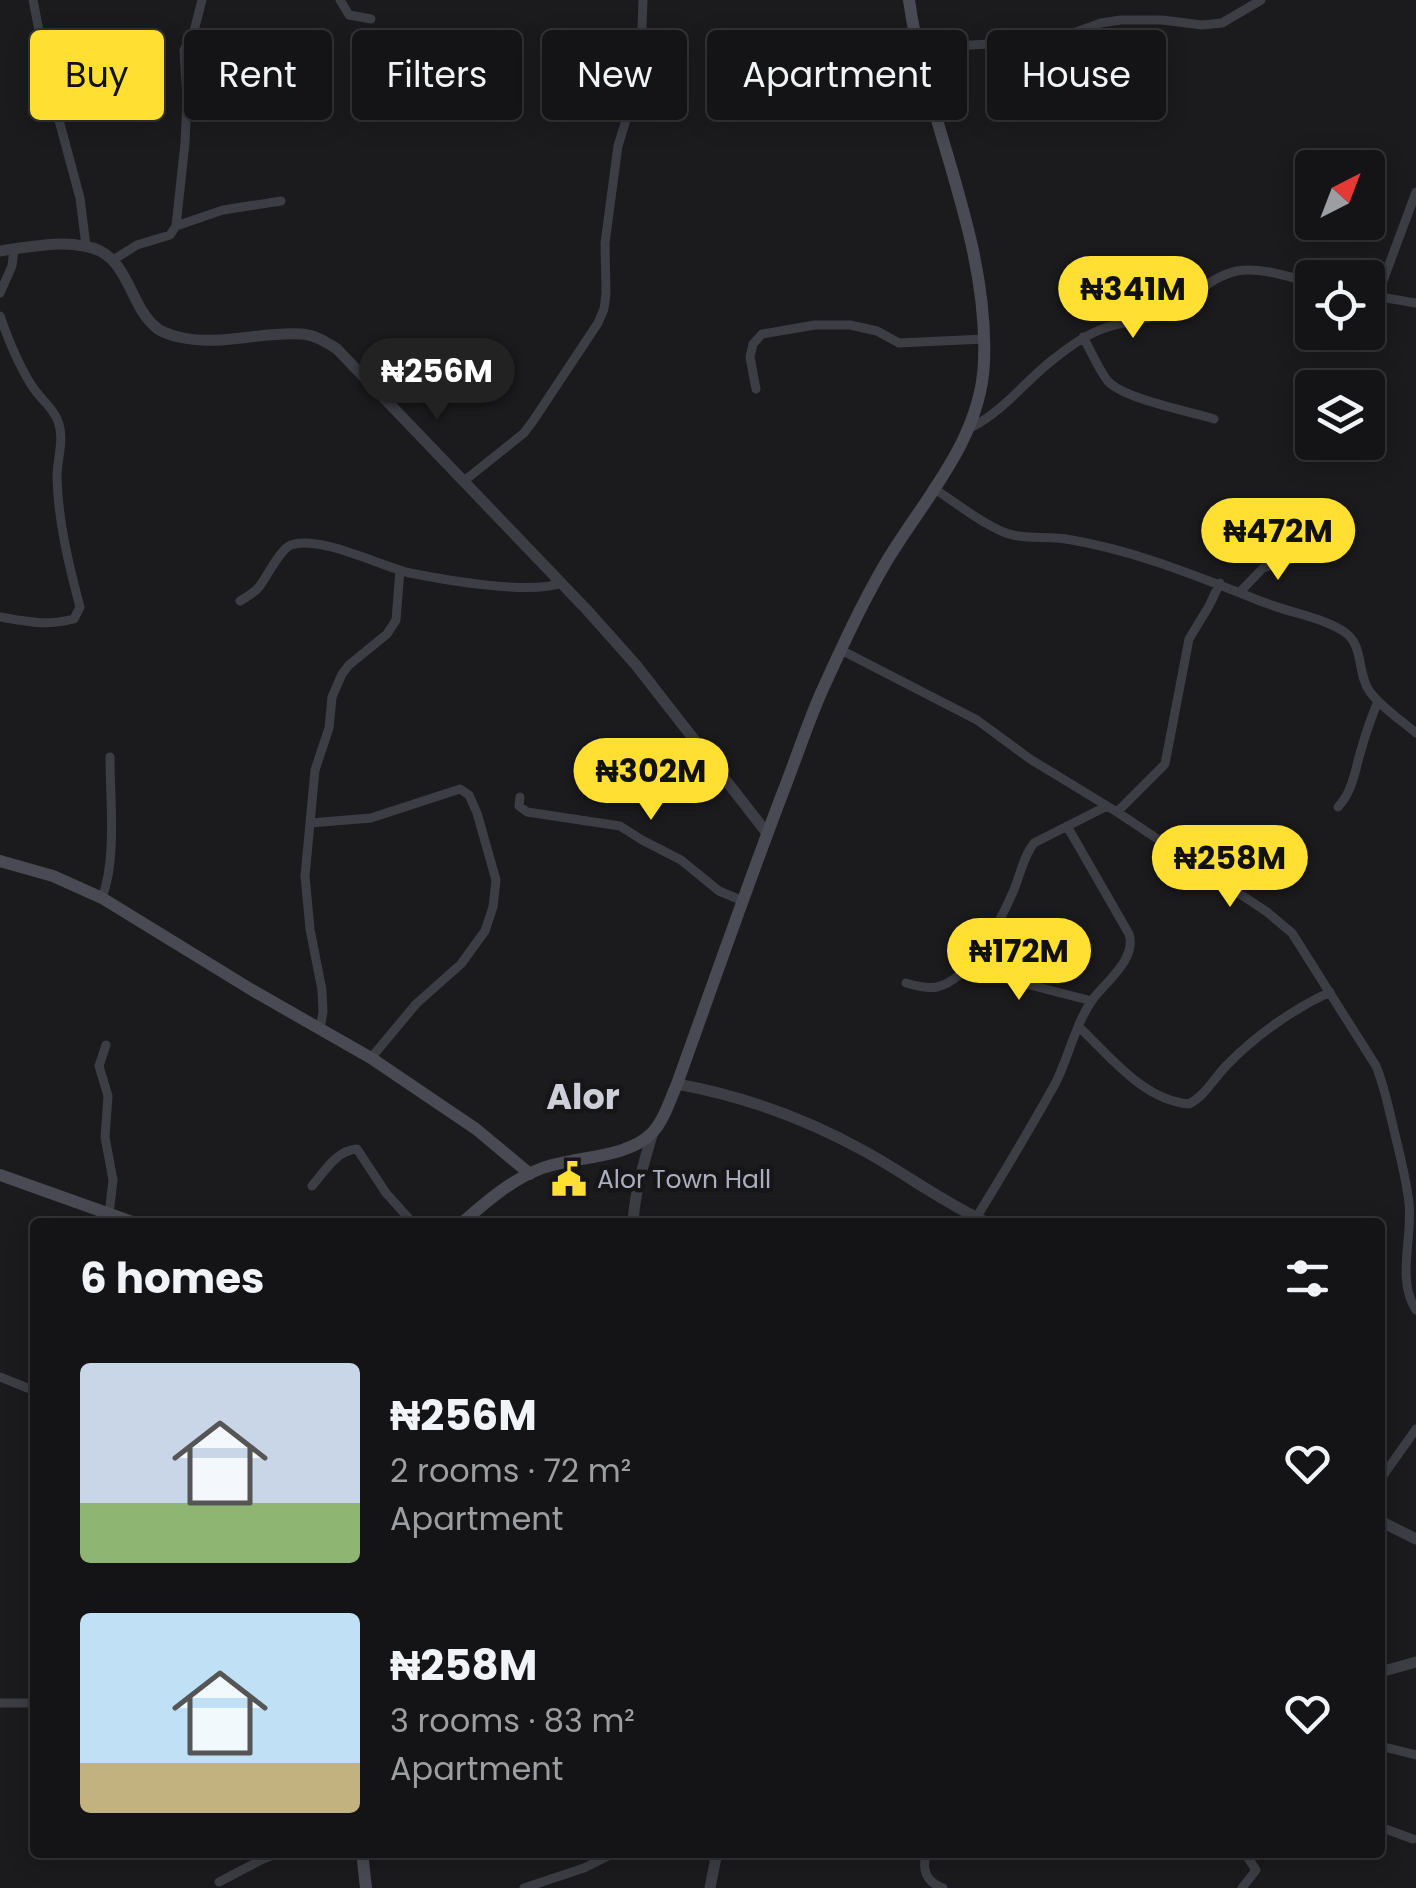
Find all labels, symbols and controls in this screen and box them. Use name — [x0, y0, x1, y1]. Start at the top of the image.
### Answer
chip: Buy — [30, 30, 164, 120]
chip: Rent — [184, 30, 332, 120]
chip: Filters — [352, 30, 522, 120]
chip: New — [542, 30, 687, 120]
chip: Apartment — [707, 30, 967, 120]
chip: House — [987, 30, 1166, 120]
north arrow — [1295, 150, 1385, 240]
map controls — [1295, 150, 1385, 460]
pin: ₦341M — [1063, 256, 1203, 341]
button: locate — [1295, 260, 1385, 350]
text: ₦341M — [1080, 266, 1186, 311]
pin: ₦256M — [367, 338, 507, 423]
text: ₦256M — [381, 348, 493, 393]
button: layers — [1295, 370, 1385, 460]
pin: ₦472M — [1208, 498, 1348, 583]
text: ₦472M — [1223, 508, 1333, 553]
pin: ₦302M — [581, 738, 721, 823]
text: ₦302M — [596, 748, 706, 793]
pin: ₦258M — [1160, 825, 1300, 910]
text: ₦258M — [1174, 835, 1286, 880]
pin: ₦172M — [949, 918, 1089, 1003]
text: ₦172M — [969, 928, 1069, 973]
district label: Alor — [546, 1072, 620, 1121]
public building icon: Alor Town Hall — [550, 1160, 588, 1198]
place label: Alor Town Hall — [597, 1162, 771, 1197]
text: 6 homes — [80, 1249, 265, 1308]
icon: filters — [1280, 1251, 1335, 1306]
text: ₦256M — [390, 1386, 537, 1445]
icon: home — [160, 1403, 280, 1523]
icon: heart — [1280, 1436, 1335, 1491]
text: 2 rooms · 72 m² — [390, 1448, 631, 1493]
text: Apartment — [390, 1496, 563, 1541]
text: ₦258M — [390, 1636, 537, 1695]
icon: home — [160, 1653, 280, 1773]
icon: heart — [1280, 1686, 1335, 1741]
text: 3 rooms · 83 m² — [390, 1698, 635, 1743]
text: Apartment — [390, 1746, 563, 1791]

